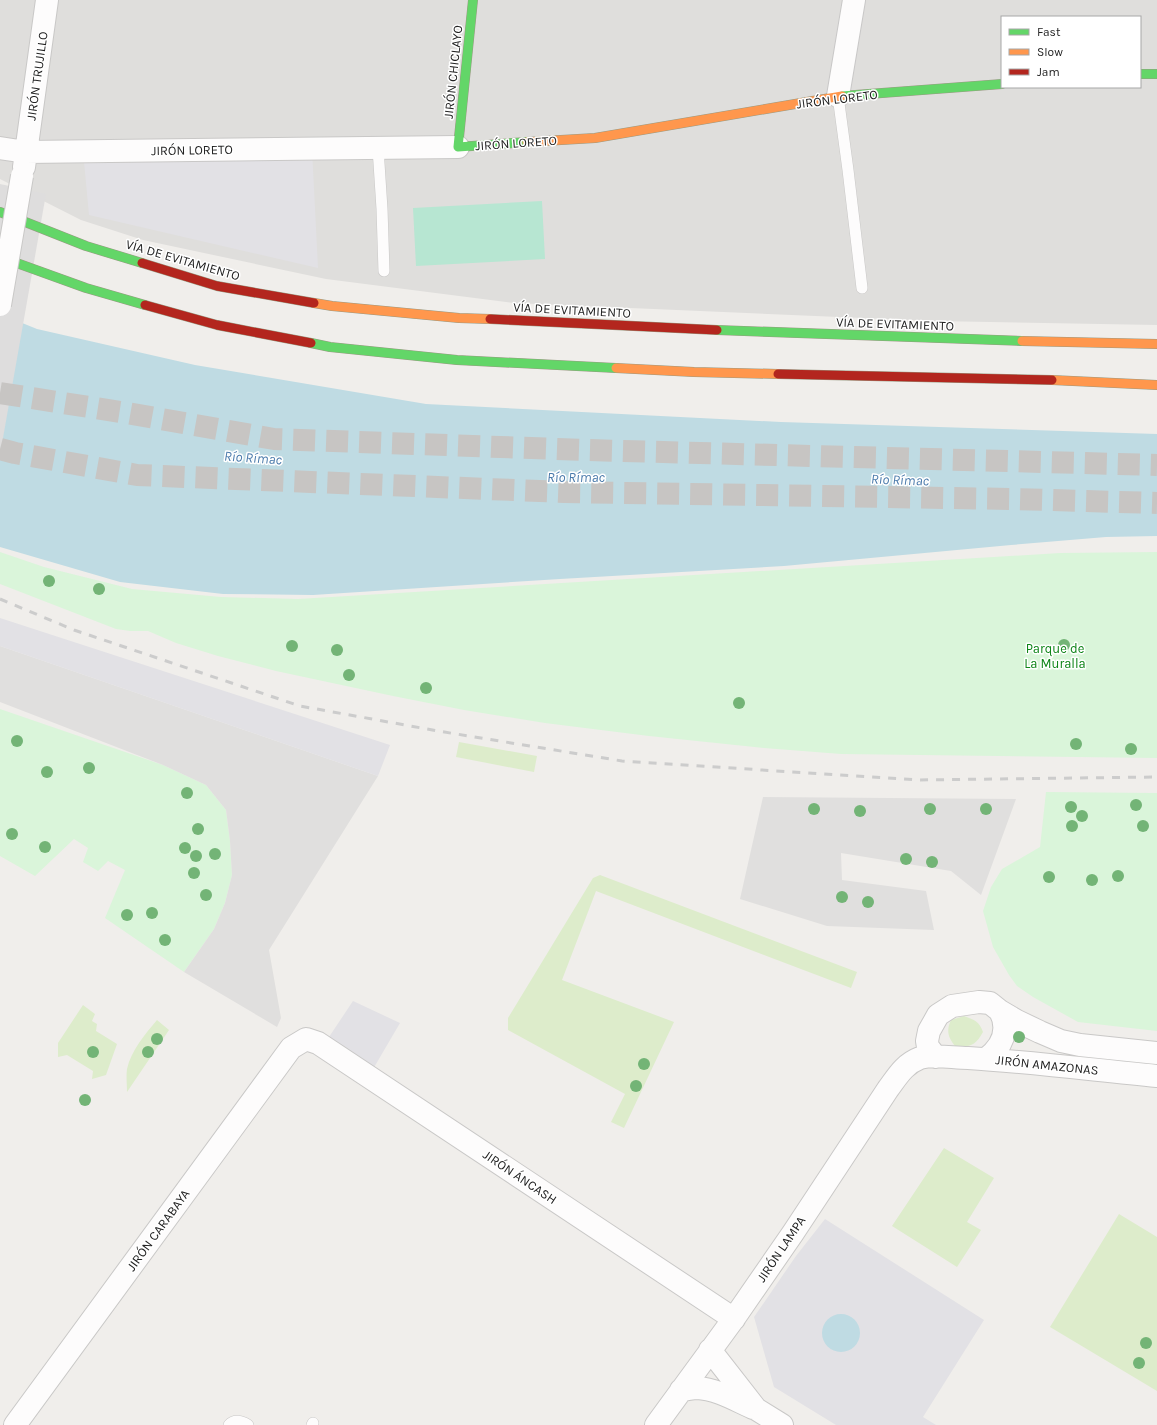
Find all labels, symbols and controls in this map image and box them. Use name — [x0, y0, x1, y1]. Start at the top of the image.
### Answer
legend — [1001, 16, 1141, 88]
street label: JIRÓN CHICLAYO — [440, 24, 465, 120]
text: Fast — [1037, 25, 1061, 39]
street label: JIRÓN TRUJILLO — [22, 30, 51, 121]
text: Slow — [1037, 45, 1063, 59]
text: Jam — [1037, 65, 1060, 79]
street label: JIRÓN LORETO — [795, 86, 879, 111]
street label: JIRÓN LORETO — [475, 132, 557, 153]
street label: JIRÓN LORETO — [151, 141, 233, 158]
street label: VÍA DE EVITAMIENTO — [124, 235, 242, 283]
street label: VÍA DE EVITAMIENTO — [513, 297, 631, 321]
street label: VÍA DE EVITAMIENTO — [836, 312, 954, 334]
water label: Río Rímac — [223, 447, 283, 469]
water label: Río Rímac — [547, 469, 606, 486]
water label: Río Rímac — [871, 470, 930, 490]
park label: Parque de La Muralla — [1024, 641, 1086, 671]
street label: JIRÓN AMAZONAS — [995, 1051, 1099, 1078]
street label: JIRÓN ÁNCASH — [480, 1145, 561, 1207]
street label: JIRÓN CARABAYA — [123, 1185, 193, 1274]
street label: JIRÓN LAMPA — [753, 1212, 809, 1285]

